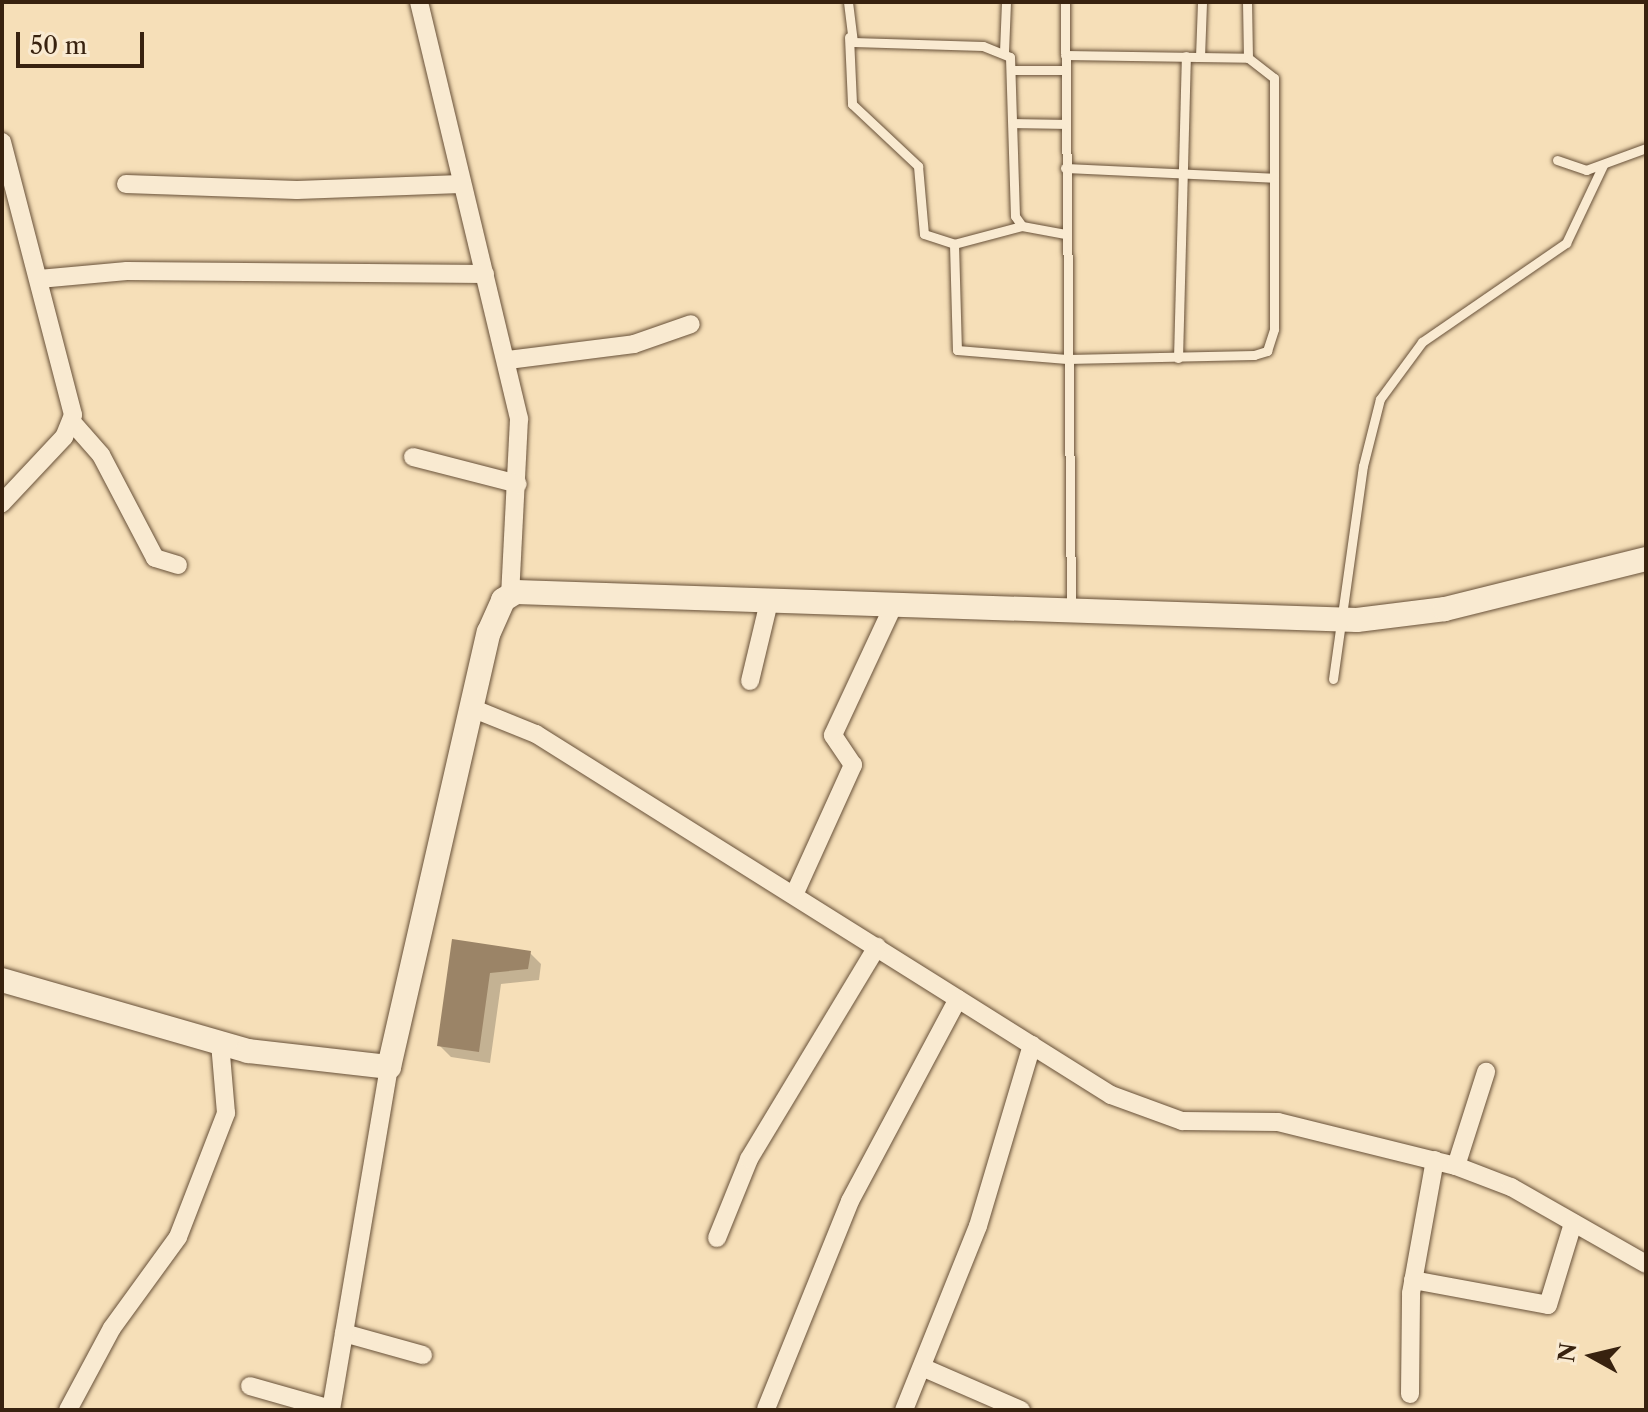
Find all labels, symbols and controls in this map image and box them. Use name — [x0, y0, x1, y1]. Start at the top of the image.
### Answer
scale bar — [20, 16, 148, 66]
text: 50 m — [30, 31, 87, 60]
north arrow — [1552, 1316, 1632, 1396]
text: N — [1553, 1341, 1582, 1364]

